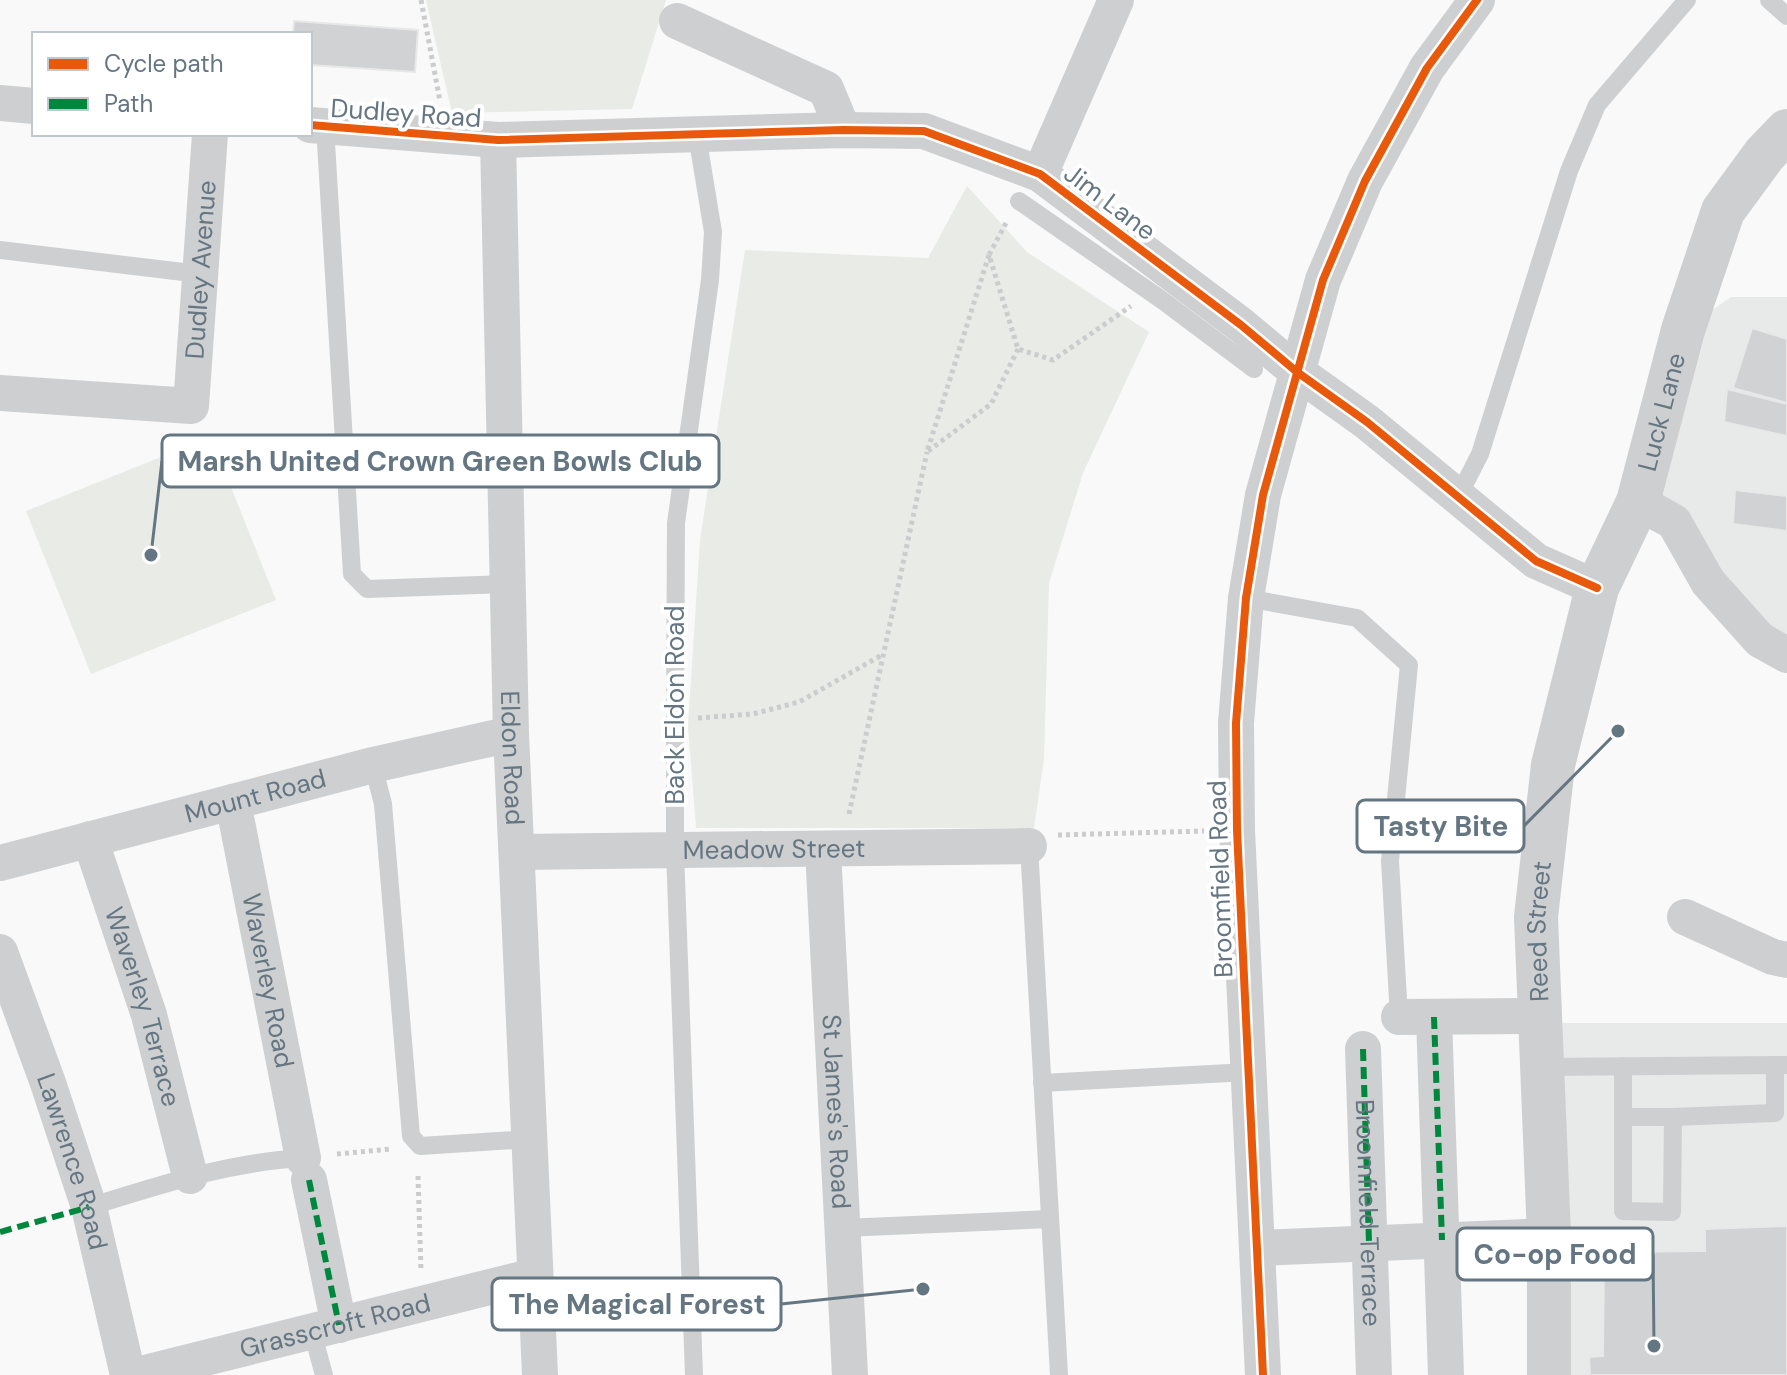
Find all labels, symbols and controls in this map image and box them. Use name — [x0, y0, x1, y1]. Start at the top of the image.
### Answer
legend — [32, 32, 312, 136]
text: Cycle path — [104, 48, 223, 79]
text: Path — [104, 88, 153, 119]
street label: Dudley Road — [329, 91, 483, 135]
street label: Jim Lane — [1057, 156, 1163, 248]
street label: Dudley Avenue — [177, 179, 224, 360]
street label: Luck Lane — [1630, 349, 1693, 475]
callout: Marsh United Crown Green Bowls Club — [162, 435, 719, 487]
text: Marsh United Crown Green Bowls Club — [177, 443, 703, 480]
street label: Back Eldon Road — [658, 605, 692, 805]
street label: Eldon Road — [493, 690, 532, 826]
street label: Mount Road — [181, 761, 330, 831]
street label: Broomfield Road — [1200, 780, 1240, 978]
callout: Tasty Bite — [1357, 800, 1524, 852]
text: Tasty Bite — [1374, 808, 1508, 845]
street label: Meadow Street — [683, 831, 865, 867]
street label: Reed Street — [1519, 859, 1559, 1002]
street label: Waverley Road — [234, 890, 302, 1071]
street label: Waverley Terrace — [97, 903, 189, 1110]
street label: St James's Road — [814, 1013, 858, 1210]
street label: Lawrence Road — [29, 1068, 115, 1253]
street label: Broomfield Terrace — [1348, 1099, 1389, 1327]
callout: Co-op Food — [1457, 1228, 1653, 1280]
text: Co-op Food — [1473, 1236, 1637, 1273]
callout: The Magical Forest — [492, 1278, 781, 1330]
street label: Grasscroft Road — [236, 1285, 434, 1366]
text: The Magical Forest — [508, 1286, 766, 1323]

